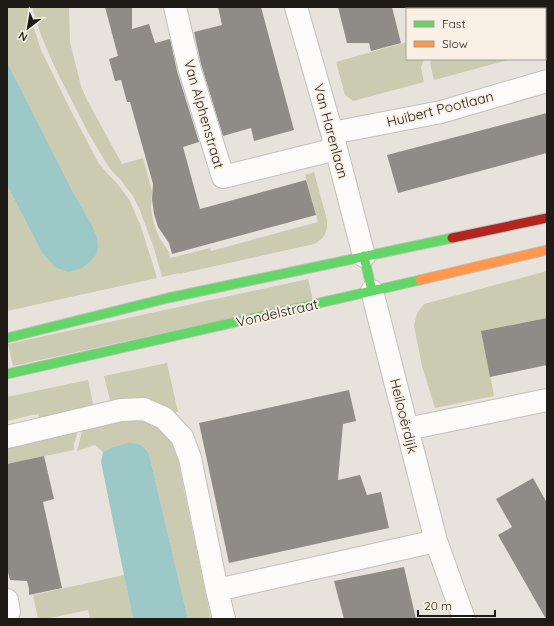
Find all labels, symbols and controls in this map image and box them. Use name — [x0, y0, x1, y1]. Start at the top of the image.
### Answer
north arrow — [8, 8, 48, 48]
legend — [406, 8, 546, 60]
text: Fast — [442, 16, 466, 31]
text: N — [16, 28, 30, 45]
text: Slow — [442, 36, 468, 51]
street label: Van Alphenstraat — [180, 57, 228, 171]
street label: Van Harenlaan — [310, 82, 352, 180]
street label: Huibert Pootlaan — [385, 87, 495, 131]
street label: Vondelstraat — [234, 295, 320, 331]
street label: Heilooërdijk — [386, 377, 422, 455]
scale bar — [418, 592, 495, 618]
text: 20 m — [424, 598, 452, 613]

